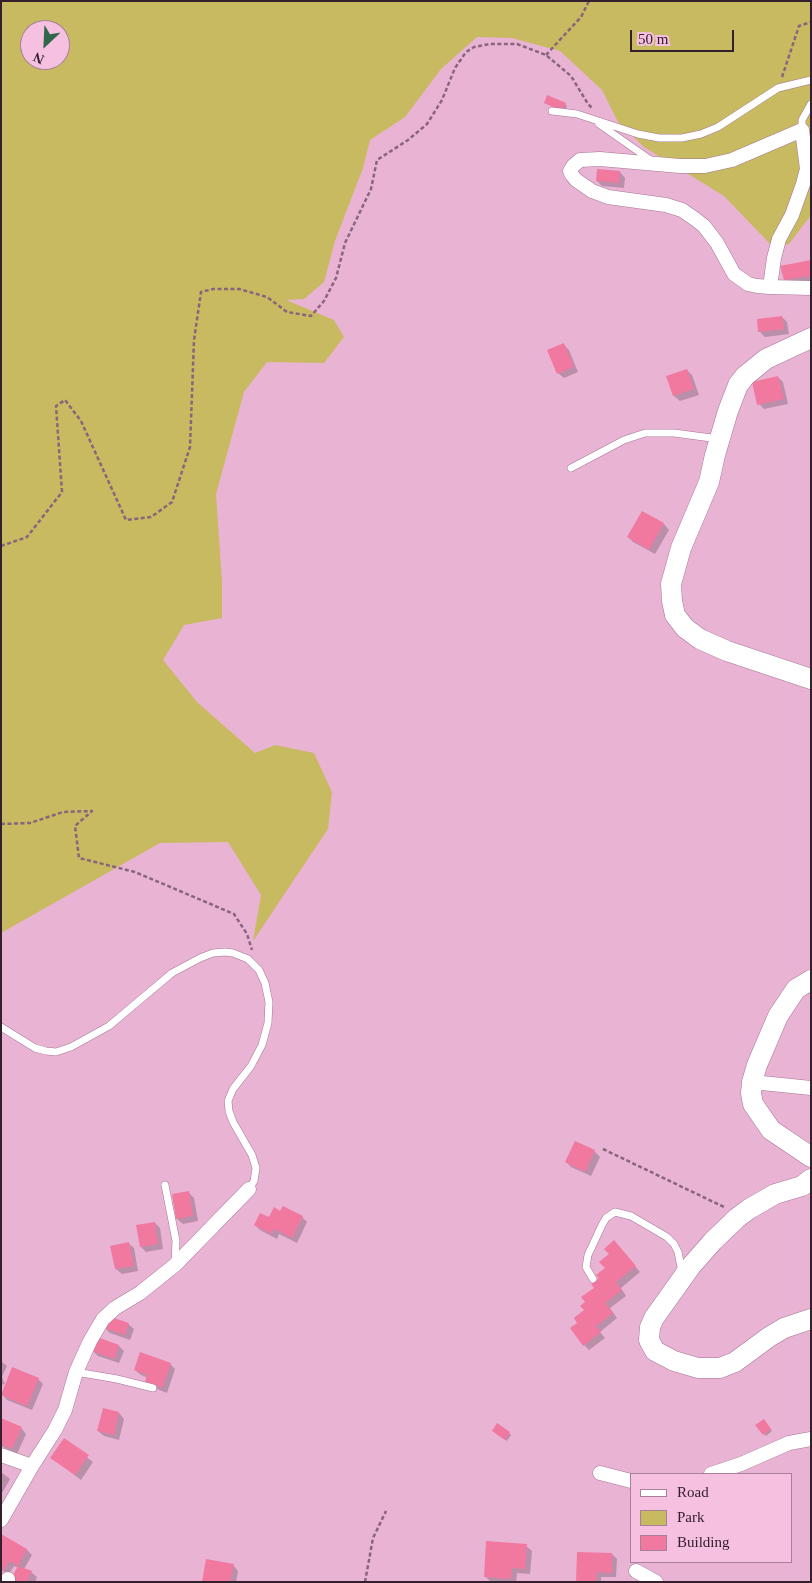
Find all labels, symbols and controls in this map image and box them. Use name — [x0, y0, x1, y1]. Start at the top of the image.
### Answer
north arrow — [20, 20, 70, 70]
scale bar — [632, 20, 736, 52]
text: 50 m — [638, 31, 668, 47]
text: N — [31, 49, 47, 67]
legend — [630, 1473, 792, 1563]
text: Road — [677, 1484, 709, 1500]
text: Park — [677, 1509, 705, 1525]
text: Building — [677, 1534, 730, 1550]

